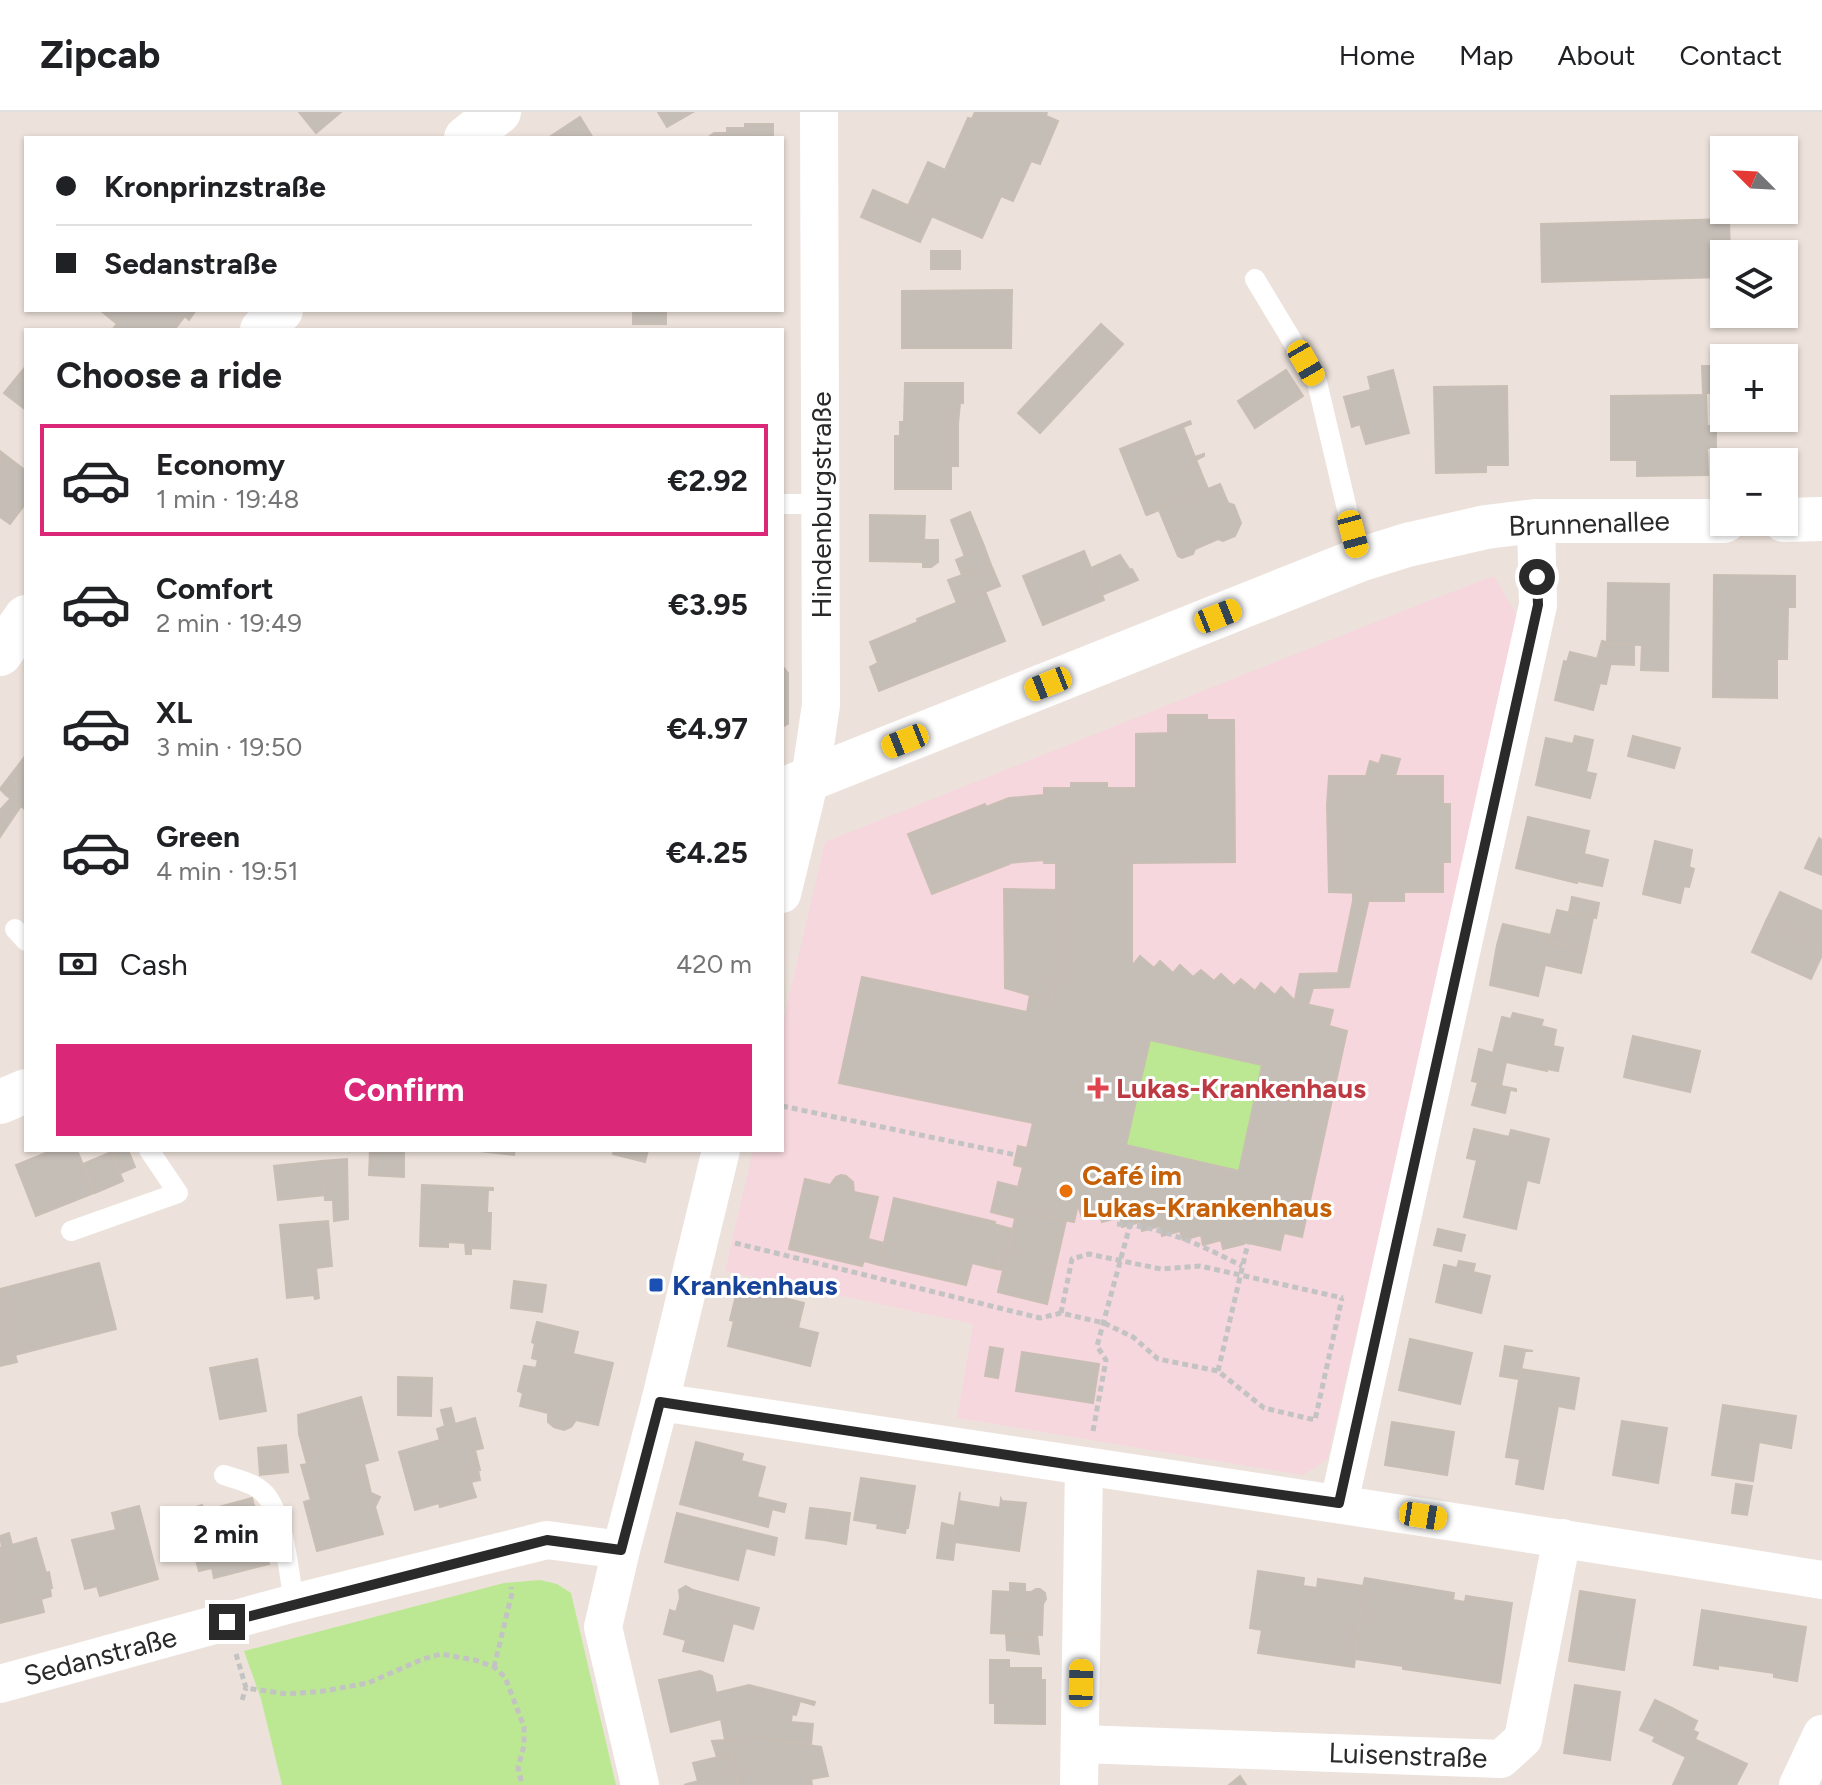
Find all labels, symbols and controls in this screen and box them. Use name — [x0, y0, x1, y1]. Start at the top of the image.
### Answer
text: Zipcab — [40, 32, 160, 78]
text: Home — [1339, 38, 1415, 72]
text: Map — [1459, 38, 1514, 72]
text: About — [1558, 38, 1635, 72]
text: Contact — [1679, 38, 1782, 72]
north arrow — [1710, 136, 1798, 224]
map controls — [1710, 136, 1798, 536]
text: Kronprinzstraße — [104, 168, 326, 205]
button: layers — [1710, 240, 1798, 328]
text: Sedanstraße — [104, 245, 277, 282]
car — [1284, 336, 1328, 390]
button: + — [1710, 344, 1798, 432]
text: Choose a ride — [56, 354, 282, 397]
street label: Hindenburgstraße — [804, 392, 838, 618]
icon: car — [60, 444, 132, 516]
text: Economy — [156, 446, 285, 483]
button: − — [1710, 448, 1798, 536]
text: €2.92 — [668, 462, 748, 499]
text: 1 min · 19:48 — [156, 483, 299, 515]
street label: Brunnenallee — [1508, 503, 1670, 543]
car — [1335, 508, 1371, 560]
route start — [1519, 559, 1555, 595]
icon: car — [60, 568, 132, 640]
text: Comfort — [156, 570, 274, 607]
text: €3.95 — [668, 586, 748, 623]
car — [1191, 596, 1245, 636]
text: 2 min · 19:49 — [156, 607, 302, 639]
car — [1021, 664, 1075, 704]
icon: car — [60, 692, 132, 764]
text: XL — [156, 694, 192, 731]
text: €4.97 — [667, 710, 748, 747]
car — [878, 721, 932, 761]
text: 3 min · 19:50 — [156, 731, 302, 763]
icon: car — [60, 816, 132, 888]
text: Green — [156, 818, 240, 855]
text: €4.25 — [666, 834, 748, 871]
text: 4 min · 19:51 — [156, 855, 298, 887]
icon: cash — [56, 942, 100, 986]
text: Cash — [120, 946, 188, 983]
text: 420 m — [676, 948, 752, 980]
button: Confirm — [56, 1044, 752, 1136]
place label: Lukas-Krankenhaus — [1116, 1071, 1366, 1105]
marker: Lukas-Krankenhaus — [1087, 1077, 1109, 1099]
place label: Café im Lukas-Krankenhaus — [1082, 1158, 1332, 1224]
marker: Café im Lukas-Krankenhaus — [1057, 1182, 1075, 1200]
place label: Krankenhaus — [672, 1268, 837, 1302]
marker: Krankenhaus — [647, 1276, 665, 1294]
car — [1397, 1500, 1449, 1532]
callout: 2 min — [161, 1506, 293, 1562]
text: 2 min — [193, 1518, 259, 1550]
route end — [209, 1604, 245, 1640]
street label: Sedanstraße — [20, 1619, 180, 1693]
car — [1069, 1659, 1093, 1707]
street label: Luisenstraße — [1328, 1735, 1488, 1775]

